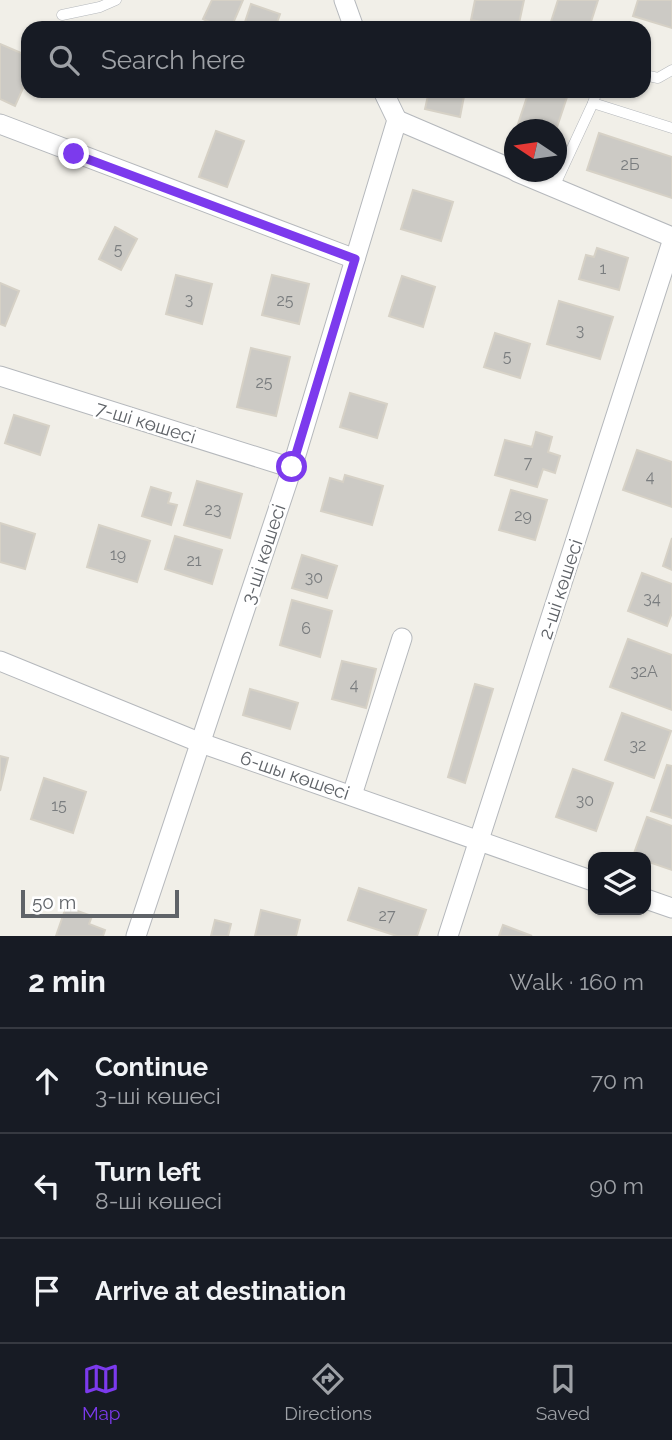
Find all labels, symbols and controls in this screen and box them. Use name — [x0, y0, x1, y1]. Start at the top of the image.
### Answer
search box — [21, 21, 651, 98]
icon: search — [45, 41, 83, 79]
text: Search here — [101, 45, 245, 75]
north arrow — [504, 119, 567, 182]
route end — [58, 138, 89, 169]
house number: 2Б — [621, 155, 639, 174]
house number: 5 — [114, 240, 123, 259]
house number: 1 — [600, 259, 607, 278]
house number: 3 — [185, 290, 193, 309]
house number: 25 — [276, 291, 294, 310]
house number: 3 — [576, 321, 584, 340]
house number: 5 — [503, 347, 512, 366]
house number: 25 — [255, 373, 273, 392]
street label: 7-ші көшесі — [93, 396, 199, 448]
route start — [276, 451, 307, 482]
house number: 7 — [524, 453, 533, 472]
house number: 4 — [646, 467, 655, 486]
house number: 23 — [205, 500, 221, 519]
street label: 3-ші көшесі — [236, 501, 290, 607]
house number: 29 — [514, 506, 532, 525]
street label: 2-ші көшесі — [534, 536, 586, 642]
house number: 19 — [110, 545, 126, 564]
house number: 21 — [186, 551, 202, 570]
house number: 30 — [305, 568, 323, 587]
house number: 34 — [643, 589, 661, 608]
house number: 6 — [301, 619, 311, 638]
house number: 32А — [630, 662, 658, 681]
house number: 4 — [350, 675, 359, 694]
house number: 32 — [630, 736, 646, 755]
street label: 6-шы көшесі — [238, 746, 352, 804]
house number: 30 — [576, 791, 594, 810]
house number: 15 — [51, 796, 67, 815]
map controls — [588, 852, 651, 915]
button: layers — [588, 852, 651, 915]
scale bar — [21, 887, 178, 919]
text: 50 m — [32, 891, 76, 913]
house number: 27 — [379, 906, 396, 925]
text: 2 min — [28, 964, 106, 999]
text: Walk · 160 m — [509, 968, 644, 995]
text: Continue — [95, 1052, 208, 1082]
icon: ahead — [28, 1062, 66, 1100]
text: 70 m — [591, 1067, 644, 1094]
text: 3-ші көшесі — [95, 1082, 221, 1109]
text: Turn left — [95, 1157, 201, 1187]
icon: left — [28, 1167, 66, 1205]
text: 90 m — [589, 1172, 644, 1199]
text: 8-ші көшесі — [95, 1187, 222, 1214]
icon: arrive — [28, 1272, 66, 1310]
text: Arrive at destination — [95, 1276, 346, 1306]
tab: Map — [82, 1360, 121, 1424]
tab: Directions — [284, 1360, 372, 1424]
tab: Saved — [536, 1360, 590, 1424]

